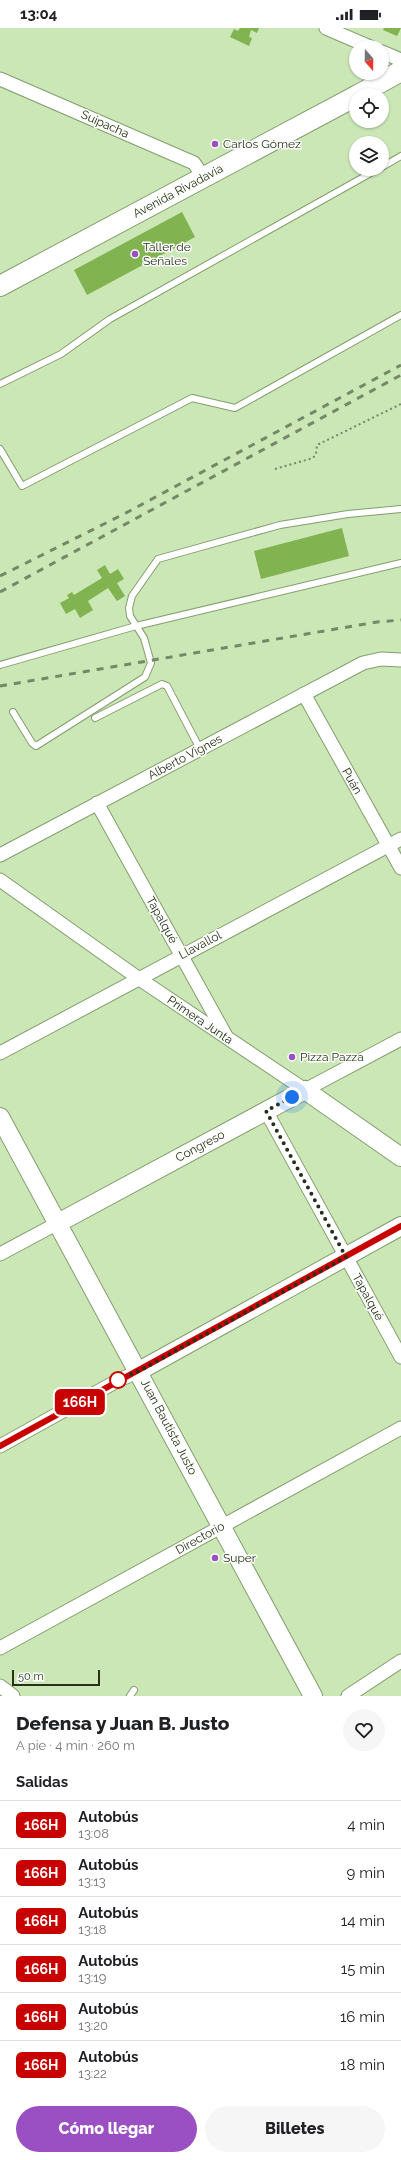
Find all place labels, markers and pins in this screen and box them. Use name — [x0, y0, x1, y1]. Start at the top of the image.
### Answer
place label: Carlos Gómez — [223, 137, 301, 151]
marker: Carlos Gómez — [210, 139, 220, 149]
place label: Taller de Señales — [143, 240, 191, 268]
marker: Taller de Señales — [130, 249, 140, 259]
place label: Pizza Pazza — [300, 1050, 364, 1064]
marker: Pizza Pazza — [287, 1052, 297, 1062]
unlabelled marker — [109, 1371, 127, 1389]
place label: Super — [223, 1551, 257, 1565]
marker: Super — [210, 1553, 220, 1563]

